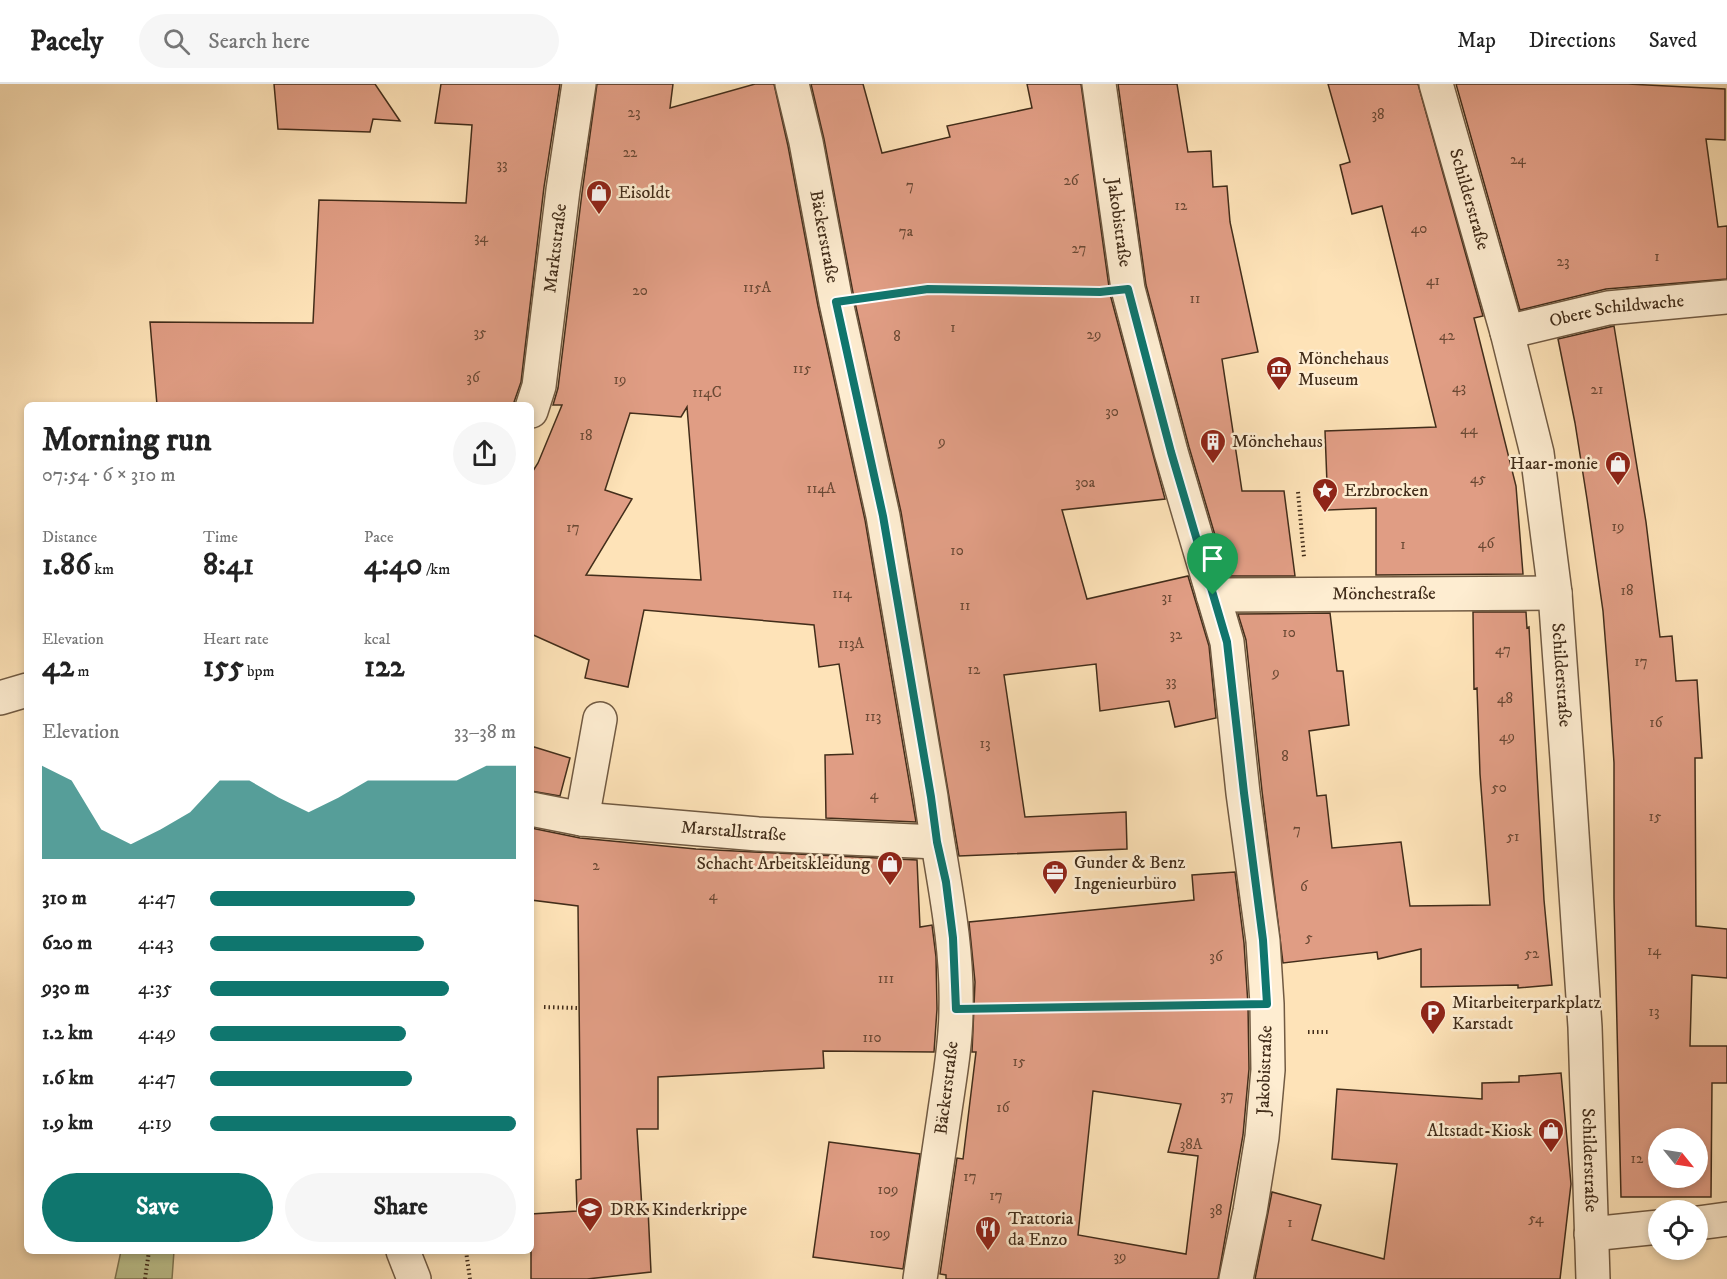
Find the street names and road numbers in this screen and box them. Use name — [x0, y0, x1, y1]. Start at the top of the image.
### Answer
street label: Schilderstraße — [1444, 146, 1494, 253]
street label: Jakobistraße — [1101, 175, 1136, 268]
street label: Bäckerstraße — [804, 188, 843, 285]
street label: Marktstraße — [539, 202, 572, 294]
street label: Obere Schildwache — [1547, 290, 1685, 333]
street label: Mönchestraße — [1332, 583, 1436, 605]
street label: Schilderstraße — [1546, 622, 1576, 728]
street label: Marstallstraße — [680, 816, 787, 846]
street label: Jakobistraße — [1252, 1025, 1278, 1117]
street label: Bäckerstraße — [930, 1040, 964, 1136]
street label: Schilderstraße — [1577, 1108, 1602, 1213]

